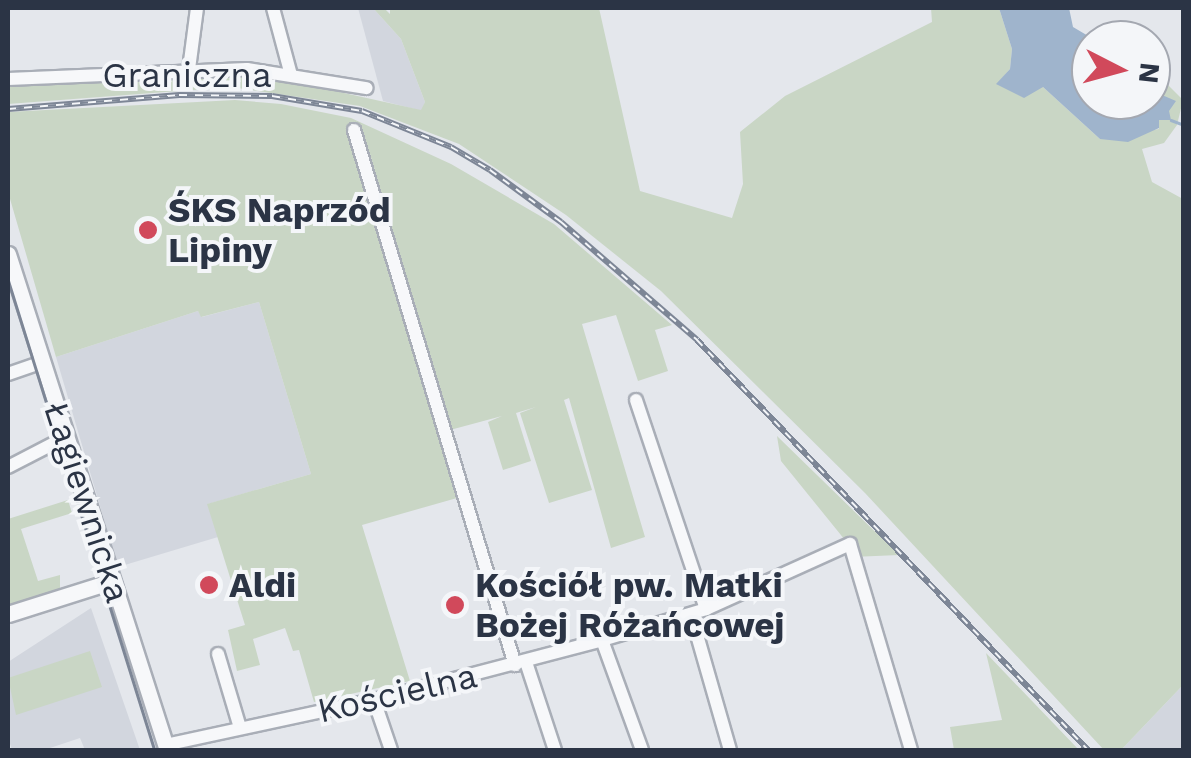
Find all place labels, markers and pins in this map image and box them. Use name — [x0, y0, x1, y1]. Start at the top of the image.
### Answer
place label: ŚKS Naprzód Lipiny — [168, 189, 391, 271]
marker: ŚKS Naprzód Lipiny — [137, 219, 159, 241]
place label: Aldi — [229, 564, 296, 606]
place label: Kościół pw. Matki Bożej Różańcowej — [475, 564, 784, 646]
marker: Aldi — [198, 574, 220, 596]
marker: Kościół pw. Matki Bożej Różańcowej — [444, 594, 466, 616]

